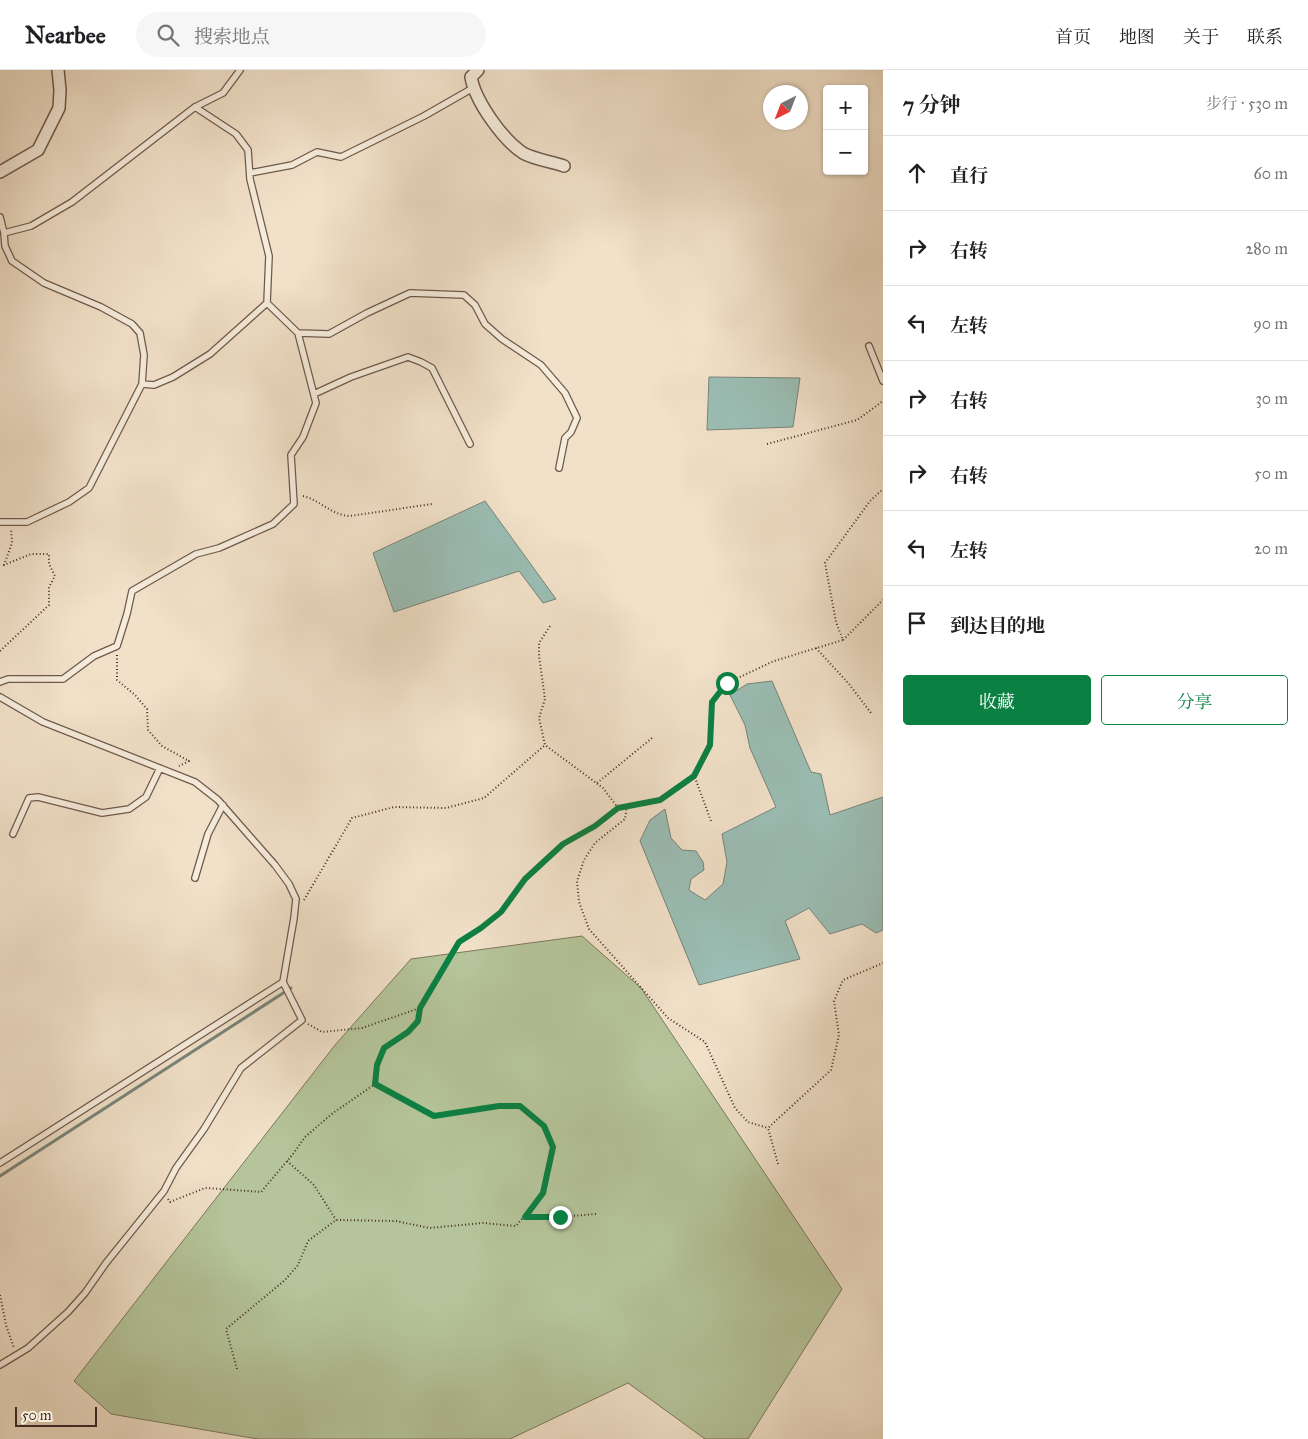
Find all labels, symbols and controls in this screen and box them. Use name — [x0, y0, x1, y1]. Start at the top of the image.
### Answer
search box — [136, 12, 486, 57]
text: Nearbee — [25, 20, 106, 50]
icon: search — [154, 21, 182, 49]
text: 搜索地点 — [194, 25, 270, 48]
text: 首页 — [1055, 26, 1091, 48]
text: 地图 — [1119, 26, 1155, 48]
text: 关于 — [1183, 26, 1219, 48]
text: 联系 — [1247, 26, 1283, 48]
north arrow — [763, 85, 808, 130]
map controls — [823, 85, 868, 175]
button: + — [823, 85, 868, 130]
text: 7 分钟 — [903, 92, 961, 118]
text: 步行 · 530 m — [1206, 94, 1288, 113]
button: − — [823, 130, 868, 175]
icon: ahead — [903, 159, 931, 187]
text: 直行 — [950, 164, 988, 187]
text: 60 m — [1254, 164, 1288, 183]
icon: right — [903, 234, 931, 262]
text: 右转 — [950, 239, 988, 262]
text: 280 m — [1245, 239, 1288, 258]
icon: left — [903, 309, 931, 337]
text: 左转 — [950, 314, 988, 337]
text: 90 m — [1253, 314, 1288, 333]
icon: right — [903, 384, 931, 412]
text: 右转 — [950, 389, 988, 412]
text: 30 m — [1255, 389, 1288, 408]
icon: right — [903, 459, 931, 487]
text: 右转 — [950, 464, 988, 487]
text: 50 m — [1254, 464, 1288, 483]
icon: left — [903, 534, 931, 562]
text: 左转 — [950, 539, 988, 562]
text: 20 m — [1254, 539, 1288, 558]
icon: arrive — [903, 609, 931, 637]
text: 到达目的地 — [950, 614, 1045, 637]
route start — [716, 672, 739, 695]
button: 收藏 — [903, 675, 1091, 725]
button: 分享 — [1101, 675, 1288, 725]
route end — [549, 1206, 572, 1229]
scale bar — [15, 1404, 98, 1427]
text: 50 m — [22, 1407, 51, 1424]

